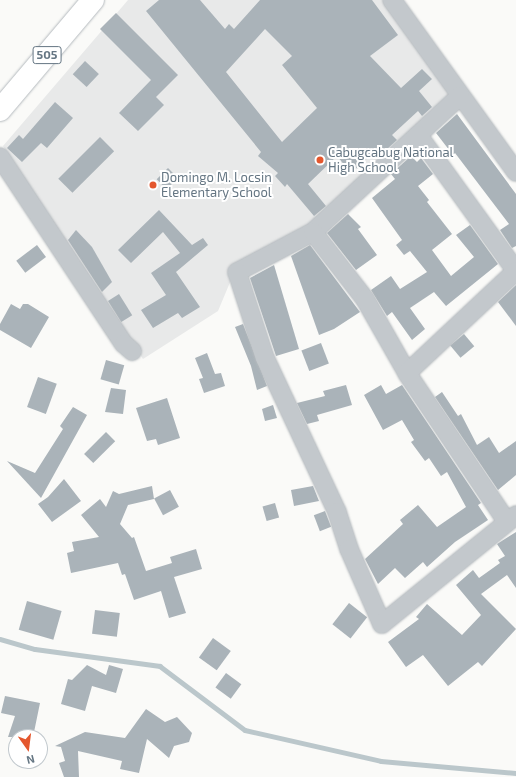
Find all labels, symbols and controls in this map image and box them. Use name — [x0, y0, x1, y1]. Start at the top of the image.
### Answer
road number: 505 — [32, 45, 62, 65]
place label: Cabugcabug National High School — [328, 145, 453, 176]
marker: Cabugcabug National High School — [315, 155, 325, 165]
place label: Domingo M. Locsin Elementary School — [161, 170, 272, 201]
marker: Domingo M. Locsin Elementary School — [148, 180, 158, 190]
north arrow — [8, 729, 48, 769]
text: N — [25, 753, 36, 767]

